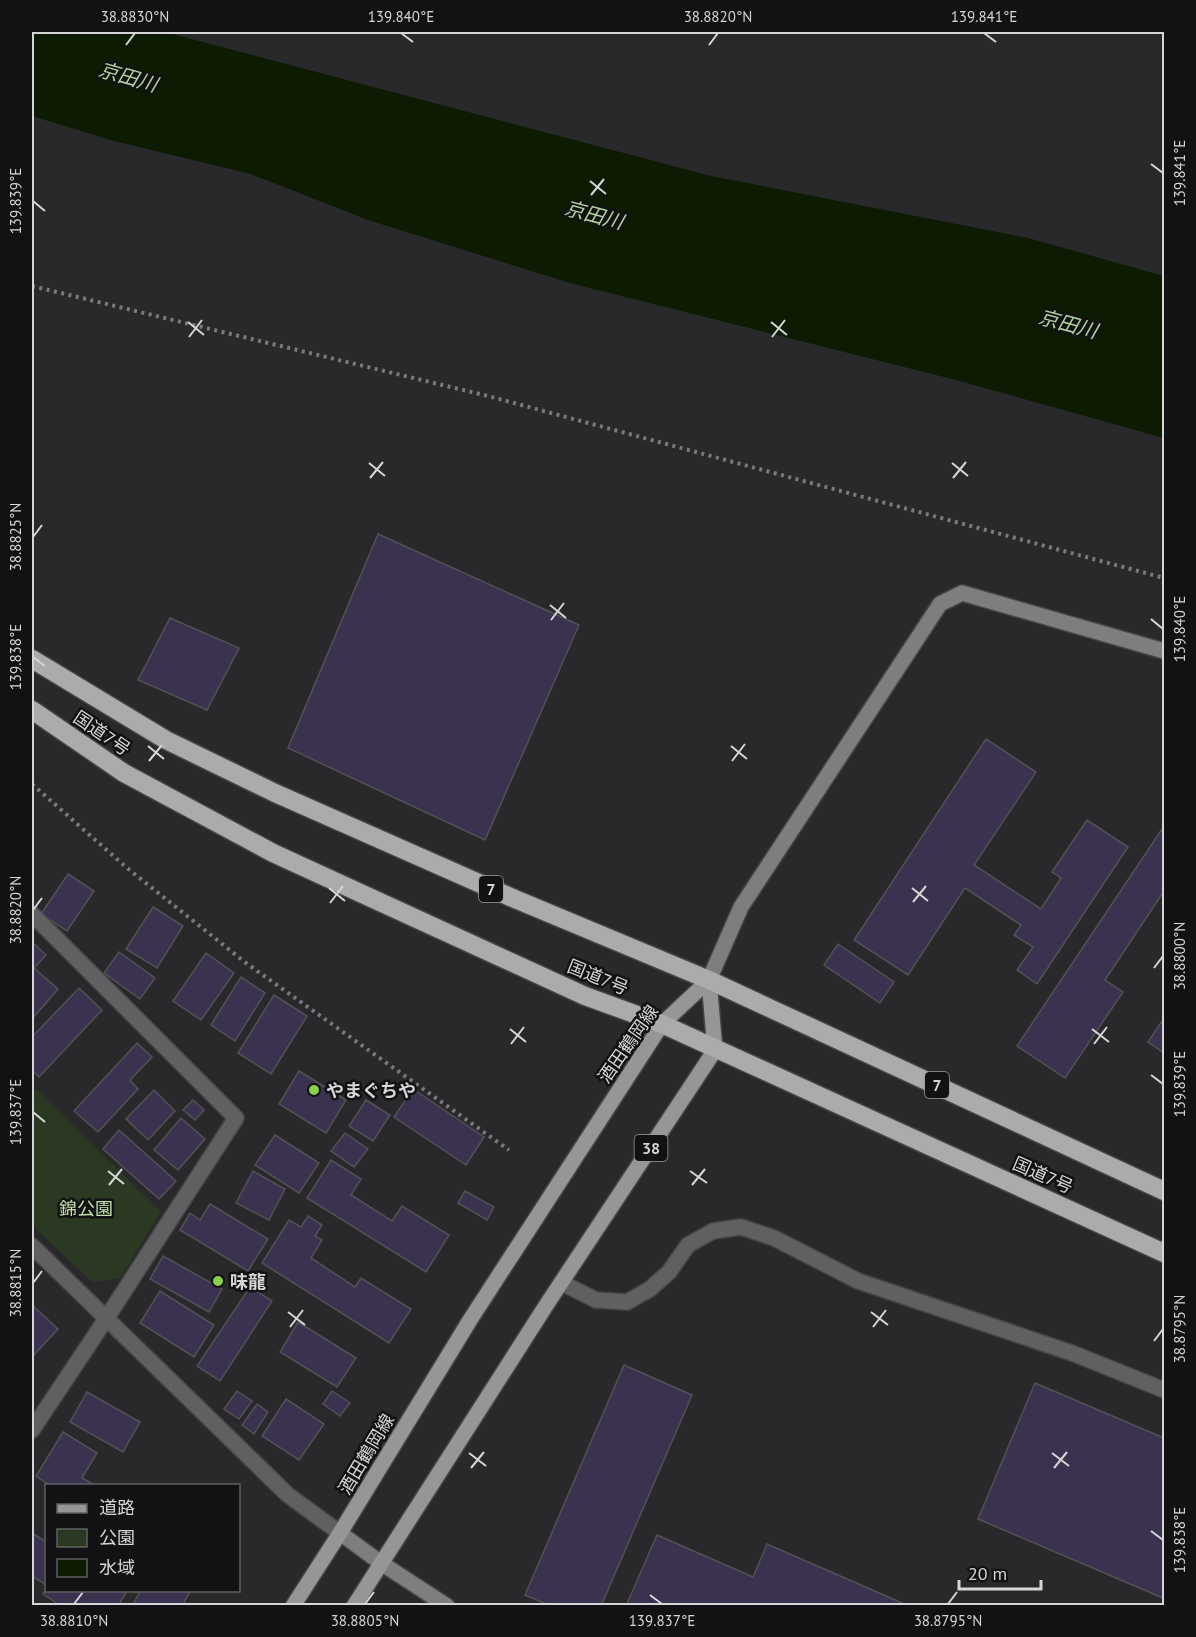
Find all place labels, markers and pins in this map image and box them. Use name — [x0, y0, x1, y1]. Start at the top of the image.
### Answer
place label: やまぐちや — [326, 1079, 416, 1102]
marker: やまぐちや — [307, 1083, 321, 1097]
place label: 味龍 — [230, 1270, 266, 1293]
marker: 味龍 — [211, 1274, 225, 1288]

